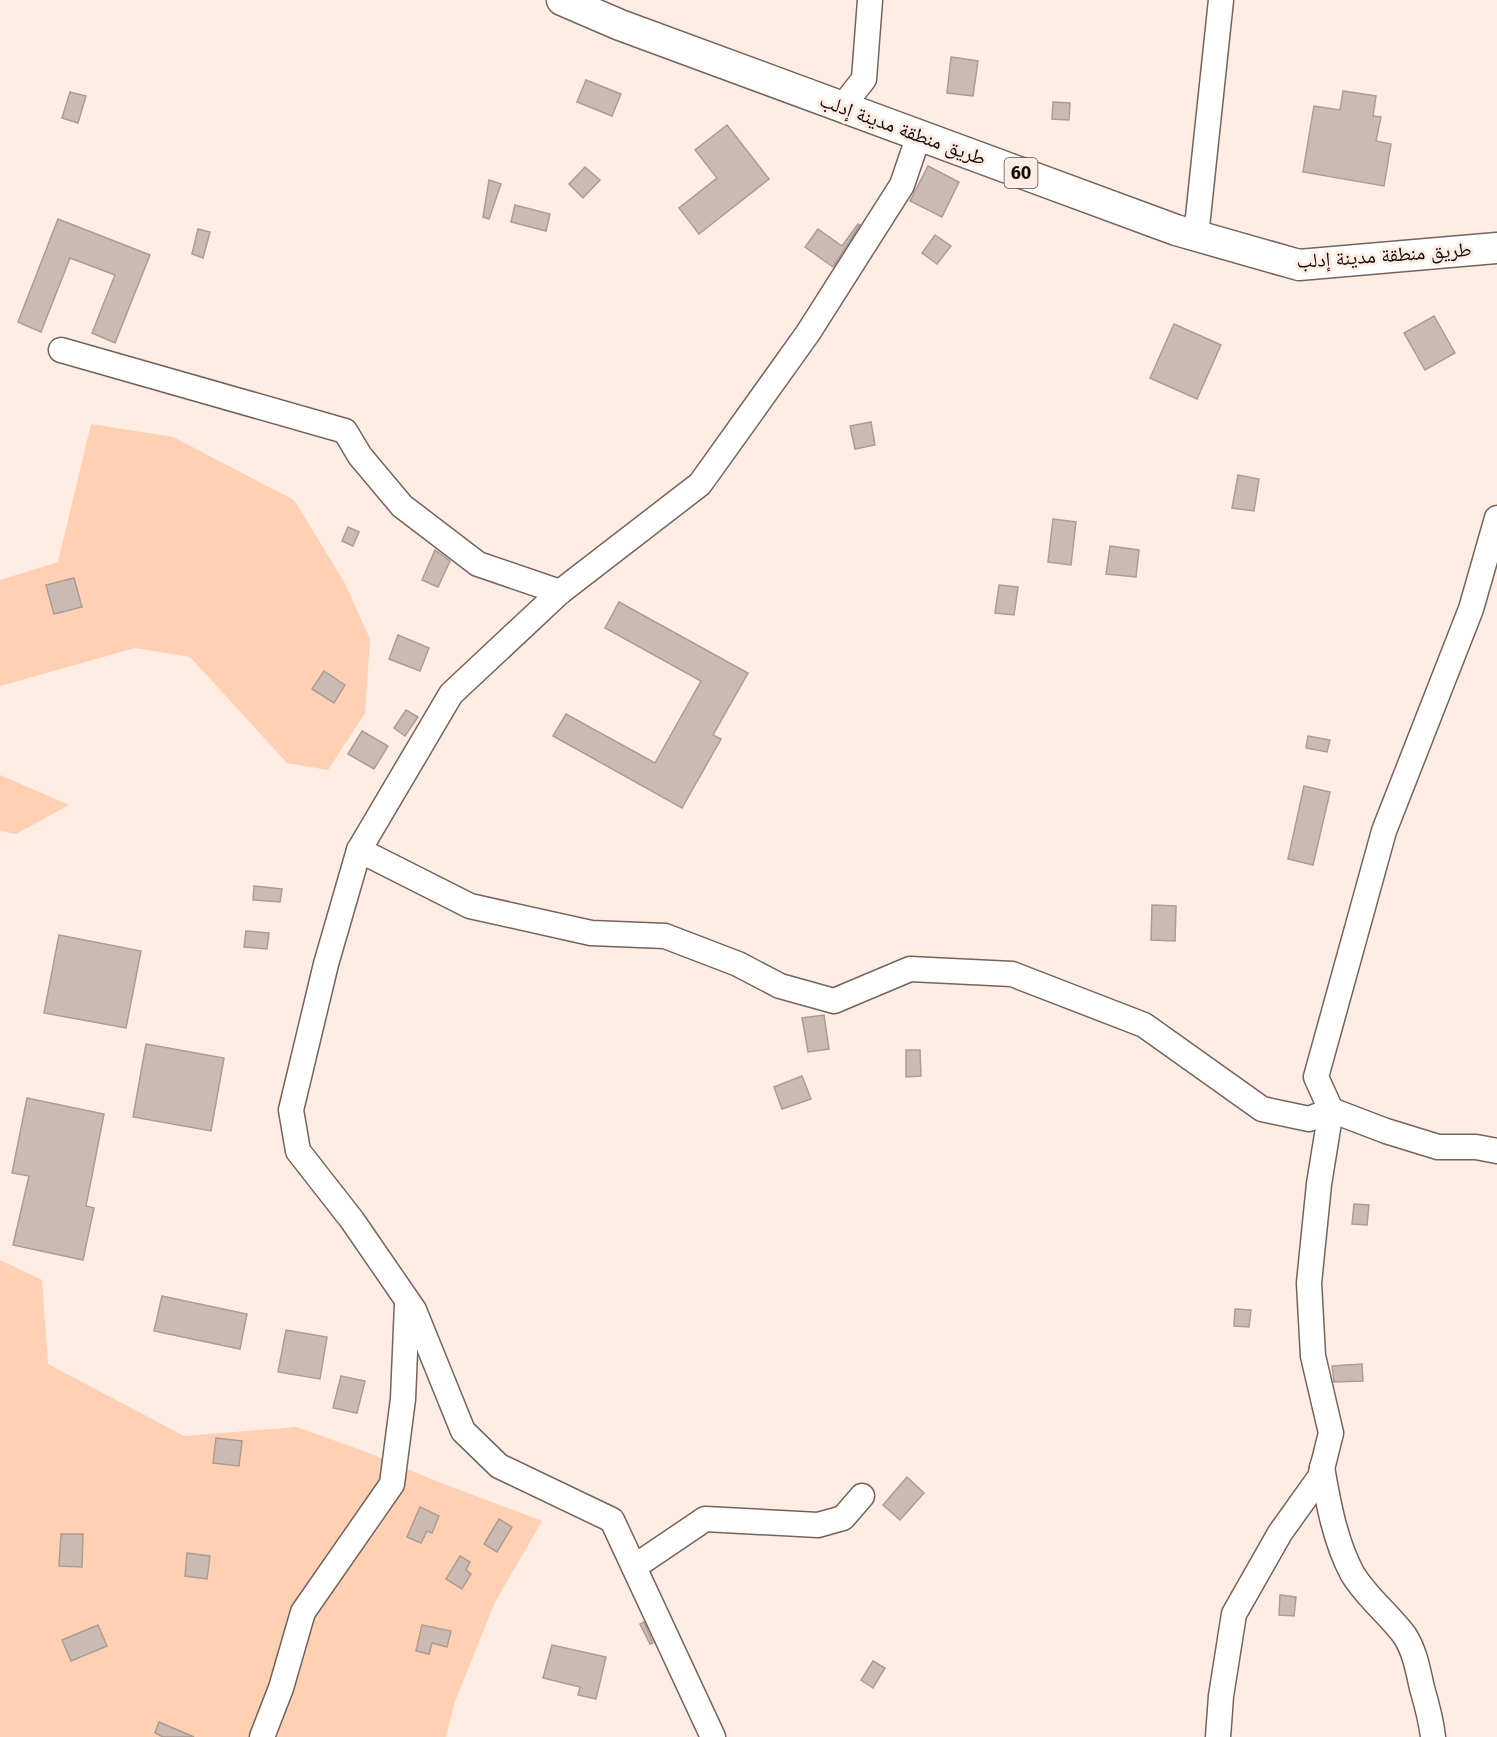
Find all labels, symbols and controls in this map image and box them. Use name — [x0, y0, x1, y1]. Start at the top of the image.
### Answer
street label: طريق منطقة مدينة إدلب — [816, 88, 989, 172]
road number: 60 — [1004, 158, 1038, 188]
street label: طريق منطقة مدينة إدلب — [1296, 237, 1472, 275]

